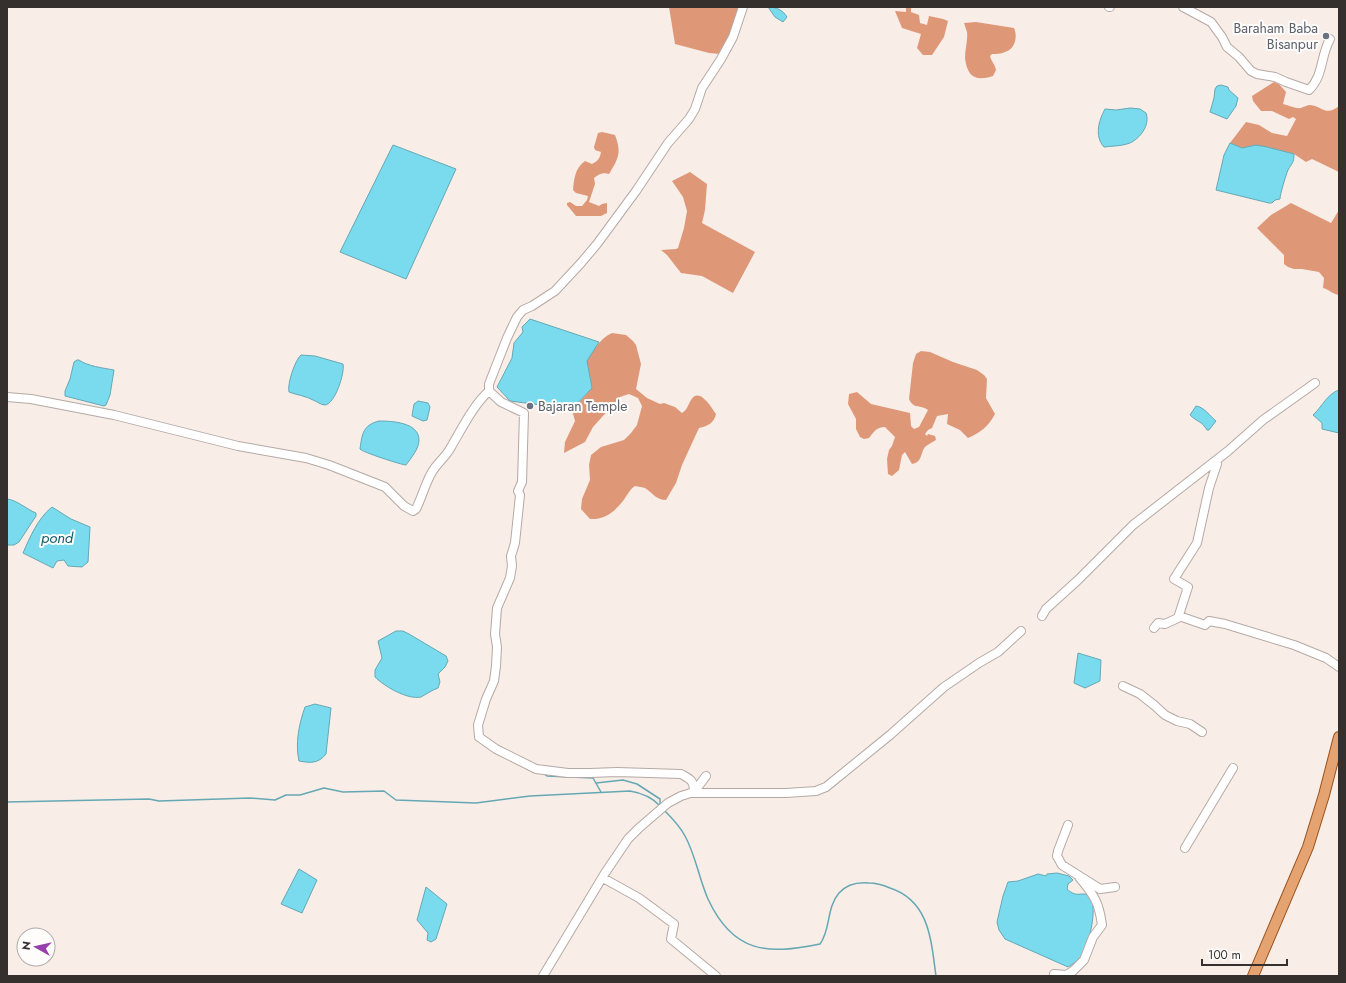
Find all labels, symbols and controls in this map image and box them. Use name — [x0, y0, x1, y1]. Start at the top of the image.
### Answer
place label: Baraham Baba Bisanpur — [1233, 18, 1318, 54]
marker: Baraham Baba Bisanpur — [1321, 31, 1331, 41]
place label: Bajaran Temple — [538, 396, 628, 416]
marker: Bajaran Temple — [525, 401, 535, 411]
water label: pond — [41, 527, 74, 549]
north arrow — [16, 927, 56, 967]
text: N — [18, 940, 35, 951]
scale bar — [1202, 941, 1287, 967]
text: 100 m — [1208, 946, 1241, 964]

